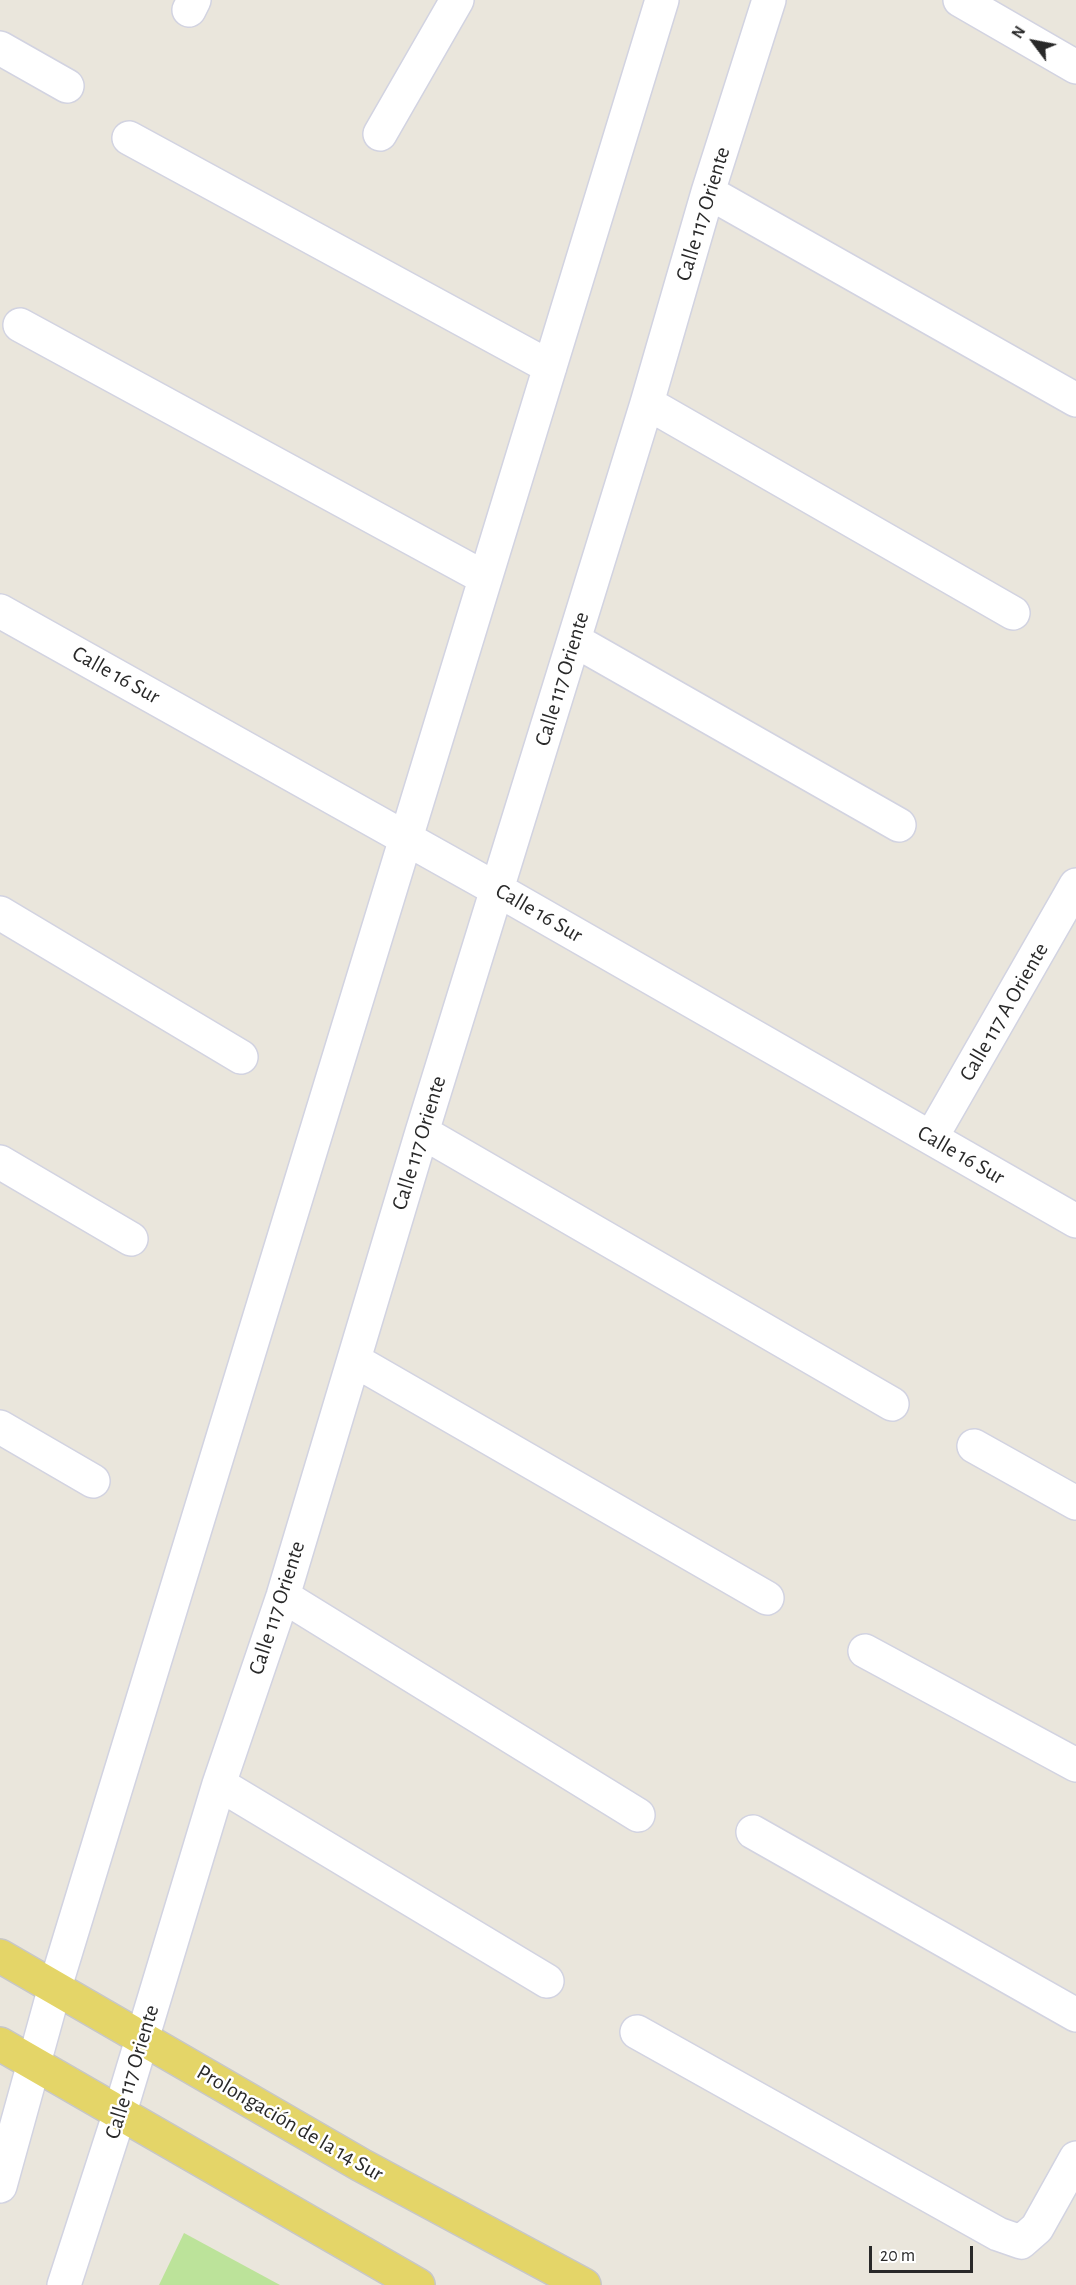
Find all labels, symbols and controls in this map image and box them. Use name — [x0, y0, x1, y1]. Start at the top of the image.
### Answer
north arrow — [1004, 12, 1064, 72]
text: N — [1009, 24, 1028, 41]
street label: Calle 117 Oriente — [670, 144, 736, 284]
street label: Calle 117 Oriente — [529, 609, 595, 749]
street label: Calle 16 Sur — [67, 640, 165, 710]
street label: Calle 16 Sur — [491, 878, 587, 948]
street label: Calle 117 A Oriente — [954, 938, 1054, 1086]
street label: Calle 117 Oriente — [386, 1073, 452, 1213]
street label: Calle 16 Sur — [913, 1120, 1009, 1190]
street label: Calle 117 Oriente — [243, 1538, 311, 1678]
street label: Calle 117 Oriente — [99, 2002, 165, 2142]
street label: Prolongación de la 14 Sur — [192, 2059, 388, 2187]
scale bar — [872, 2234, 976, 2272]
text: 20 m — [880, 2247, 915, 2265]

